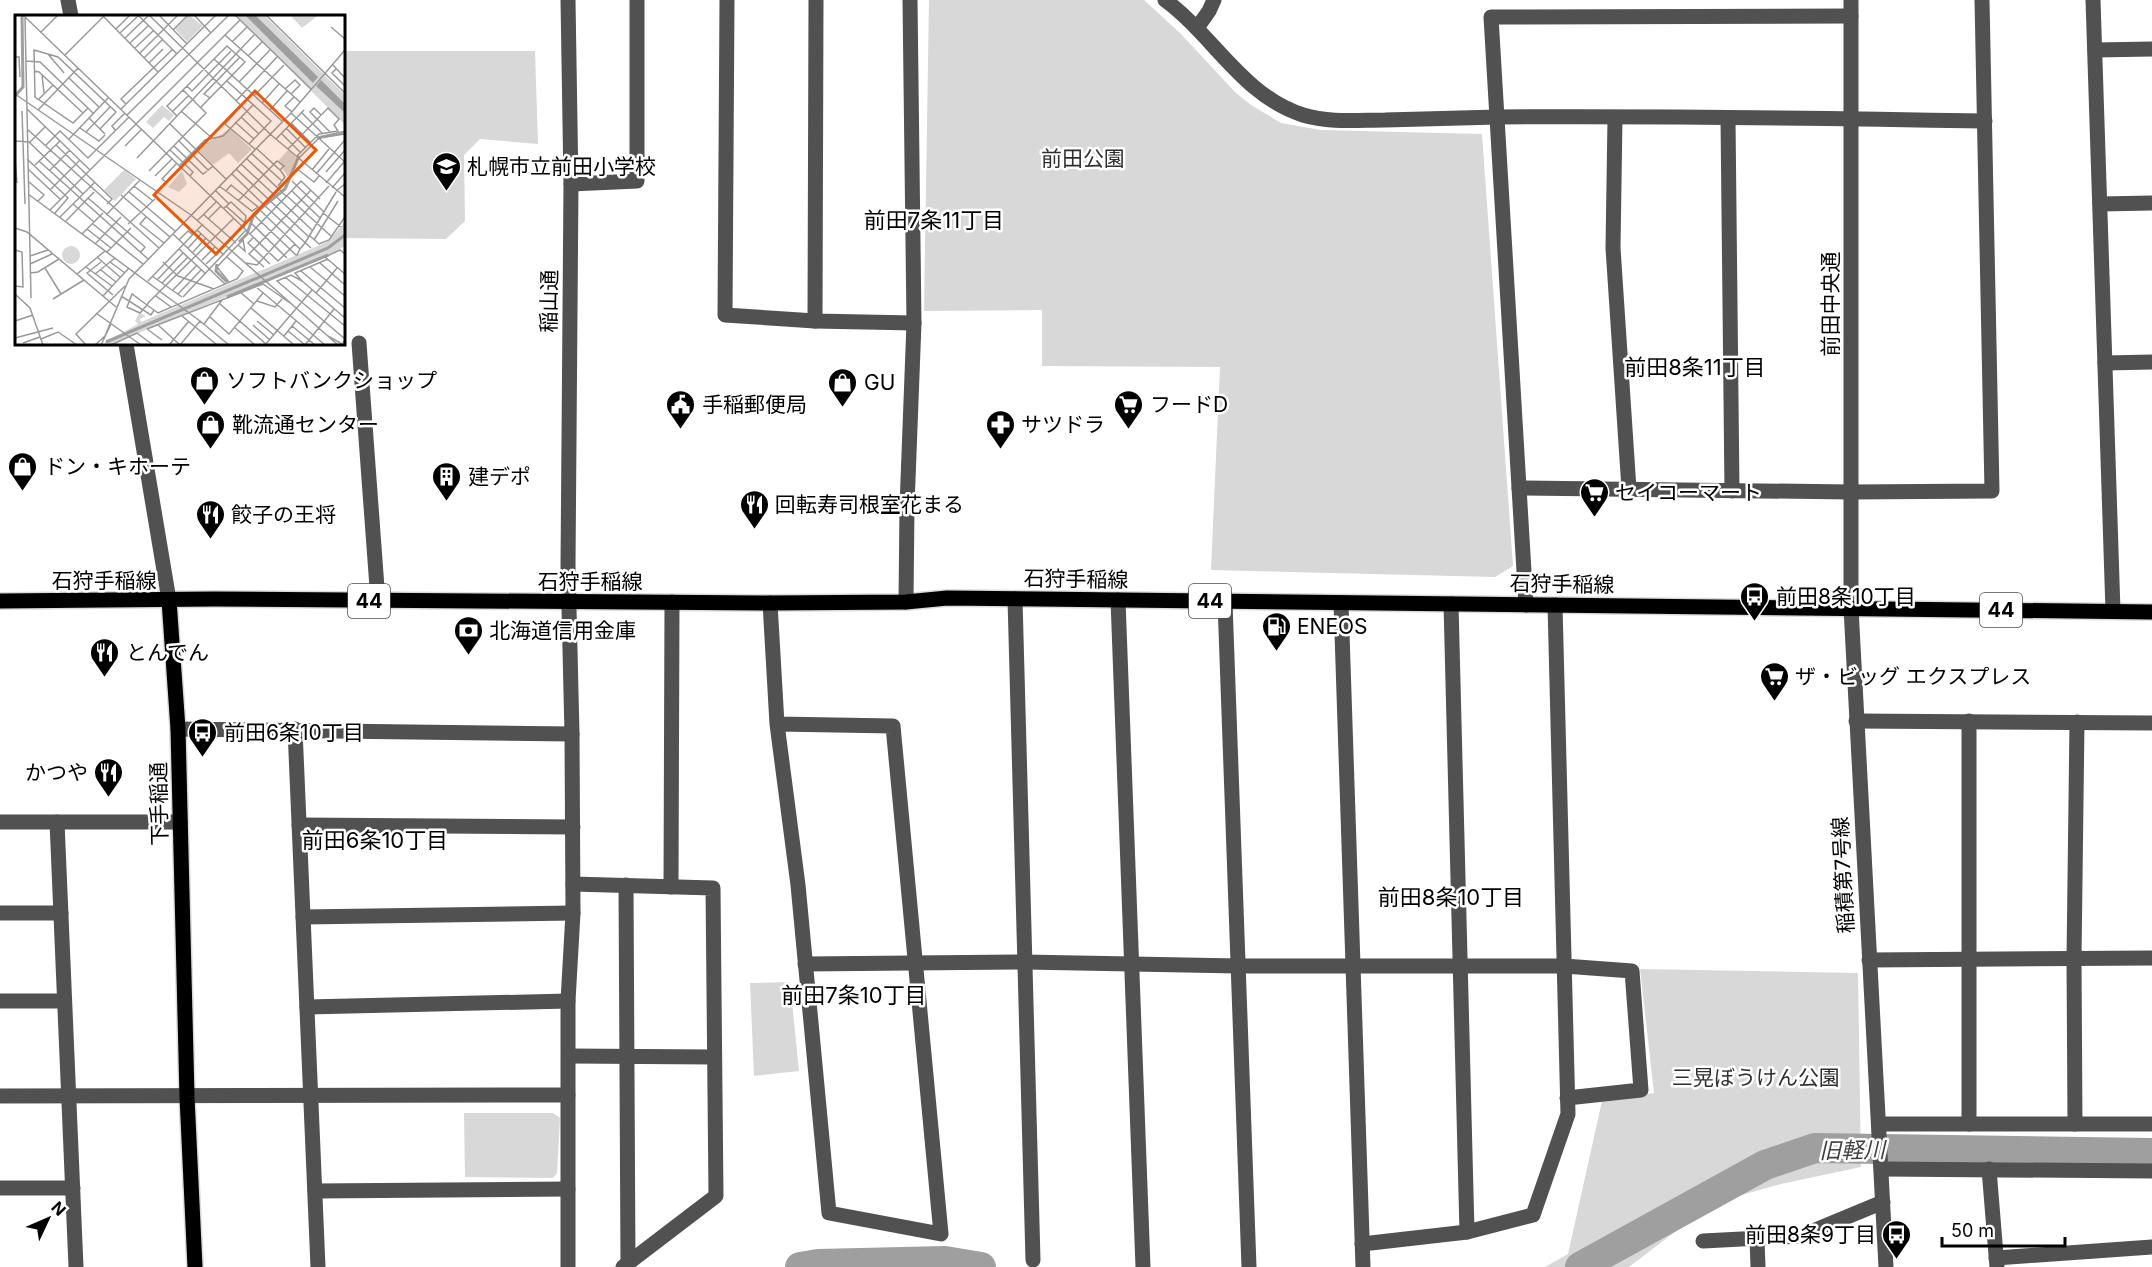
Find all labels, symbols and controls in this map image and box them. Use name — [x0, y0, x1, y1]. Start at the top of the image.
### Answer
inset map — [15, 15, 345, 345]
park label: 前田公園 — [1041, 146, 1125, 171]
school or university icon: 札幌市立前田小学校 — [430, 150, 462, 192]
place label: 札幌市立前田小学校 — [467, 154, 656, 179]
district label: 前田7条11丁目 — [864, 207, 1004, 233]
street label: 前田中央通 — [1818, 252, 1843, 357]
street label: 稲山通 — [536, 269, 562, 333]
district label: 前田8条11丁目 — [1624, 354, 1766, 380]
shop icon: ソフトバンクショップ — [189, 364, 221, 406]
shop icon: GU — [827, 366, 859, 408]
place label: ソフトバンクショップ — [226, 368, 437, 393]
place label: GU — [864, 370, 895, 395]
public building icon: 手稲郵便局 — [665, 388, 697, 430]
supermarket icon: フードD — [1113, 388, 1145, 430]
place label: 手稲郵便局 — [702, 392, 807, 417]
place label: フードD — [1150, 392, 1228, 417]
shop icon: 靴流通センター — [195, 408, 227, 450]
pharmacy icon: サツドラ — [984, 408, 1016, 450]
place label: 靴流通センター — [232, 412, 379, 437]
place label: サツドラ — [1021, 412, 1105, 437]
shop icon: ドン・キホーテ — [7, 450, 39, 492]
place label: ドン・キホーテ — [44, 454, 191, 479]
building icon: 建デポ — [431, 460, 463, 502]
place label: 建デポ — [468, 464, 531, 489]
supermarket icon: セイコーマート — [1578, 476, 1610, 518]
place label: セイコーマート — [1615, 480, 1762, 505]
restaurant icon: 回転寿司根室花まる — [738, 488, 770, 530]
place label: 回転寿司根室花まる — [775, 492, 964, 517]
restaurant icon: 餃子の王将 — [194, 498, 226, 540]
place label: 餃子の王将 — [231, 502, 336, 527]
street label: 石狩手稲線 — [1023, 566, 1129, 592]
street label: 石狩手稲線 — [52, 568, 157, 593]
street label: 石狩手稲線 — [538, 569, 643, 594]
street label: 石狩手稲線 — [1509, 571, 1615, 597]
bus stop icon: 前田8条10丁目 — [1739, 580, 1771, 622]
road number: 44 — [348, 584, 390, 618]
road number: 44 — [1189, 584, 1231, 618]
place label: 前田8条10丁目 — [1776, 584, 1916, 609]
road number: 44 — [1980, 593, 2022, 627]
fuel station icon: ENEOS — [1260, 610, 1292, 652]
bank icon: 北海道信用金庫 — [452, 614, 484, 656]
place label: ENEOS — [1297, 614, 1368, 639]
place label: 北海道信用金庫 — [489, 618, 636, 643]
restaurant icon: とんでん — [89, 636, 121, 678]
place label: とんでん — [126, 640, 209, 665]
supermarket icon: ザ・ビッグ エクスプレス — [1758, 660, 1790, 702]
place label: ザ・ビッグ エクスプレス — [1795, 664, 2031, 689]
bus stop icon: 前田6条10丁目 — [187, 716, 219, 758]
place label: 前田6条10丁目 — [224, 720, 364, 745]
restaurant icon: かつや — [93, 756, 125, 798]
place label: かつや — [25, 760, 88, 785]
street label: 下手稲通 — [146, 762, 172, 846]
street label: 稲積第7号線 — [1827, 816, 1859, 934]
district label: 前田6条10丁目 — [302, 827, 448, 853]
district label: 前田8条10丁目 — [1378, 884, 1524, 910]
district label: 前田7条10丁目 — [781, 982, 927, 1008]
park label: 三晃ぼうけん公園 — [1672, 1065, 1840, 1090]
water label: 旧軽川 — [1819, 1136, 1887, 1164]
north arrow — [18, 1189, 78, 1249]
text: N — [47, 1197, 70, 1220]
scale bar — [1942, 1210, 2065, 1248]
bus stop icon: 前田8条9丁目 — [1881, 1218, 1913, 1260]
text: 50 m — [1951, 1220, 1994, 1241]
place label: 前田8条9丁目 — [1745, 1222, 1876, 1247]

